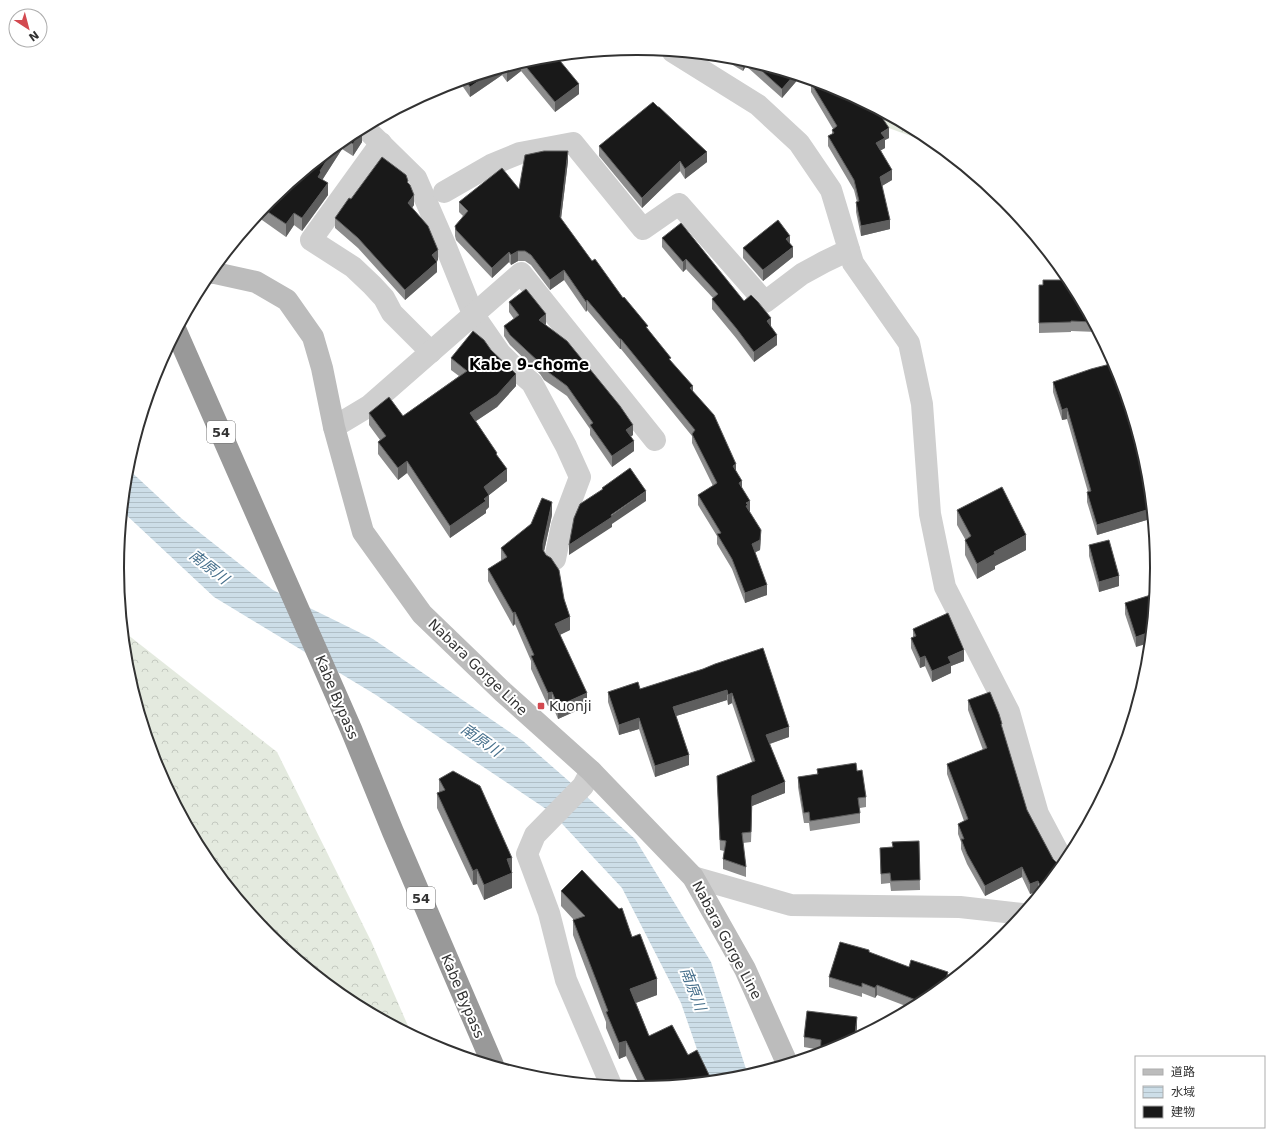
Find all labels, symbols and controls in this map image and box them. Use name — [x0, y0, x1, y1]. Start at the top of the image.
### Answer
north arrow — [8, 8, 48, 48]
text: N — [26, 28, 41, 44]
district label: Kabe 9-chome — [469, 356, 589, 374]
road number: 54 — [207, 421, 235, 443]
water label: 南原川 — [186, 546, 234, 589]
street label: Nabara Gorge Line — [425, 616, 531, 718]
street label: Kabe Bypass — [312, 653, 362, 741]
place label: Kuonji — [549, 698, 592, 714]
marker: Kuonji — [536, 701, 546, 711]
water label: 南原川 — [457, 720, 506, 761]
street label: Nabara Gorge Line — [689, 878, 765, 1002]
road number: 54 — [407, 887, 435, 909]
street label: Kabe Bypass — [438, 952, 488, 1040]
water label: 南原川 — [677, 965, 710, 1015]
legend — [1135, 1056, 1265, 1128]
text: 道路 — [1171, 1065, 1195, 1079]
text: 水域 — [1171, 1085, 1195, 1099]
text: 建物 — [1171, 1105, 1195, 1119]

